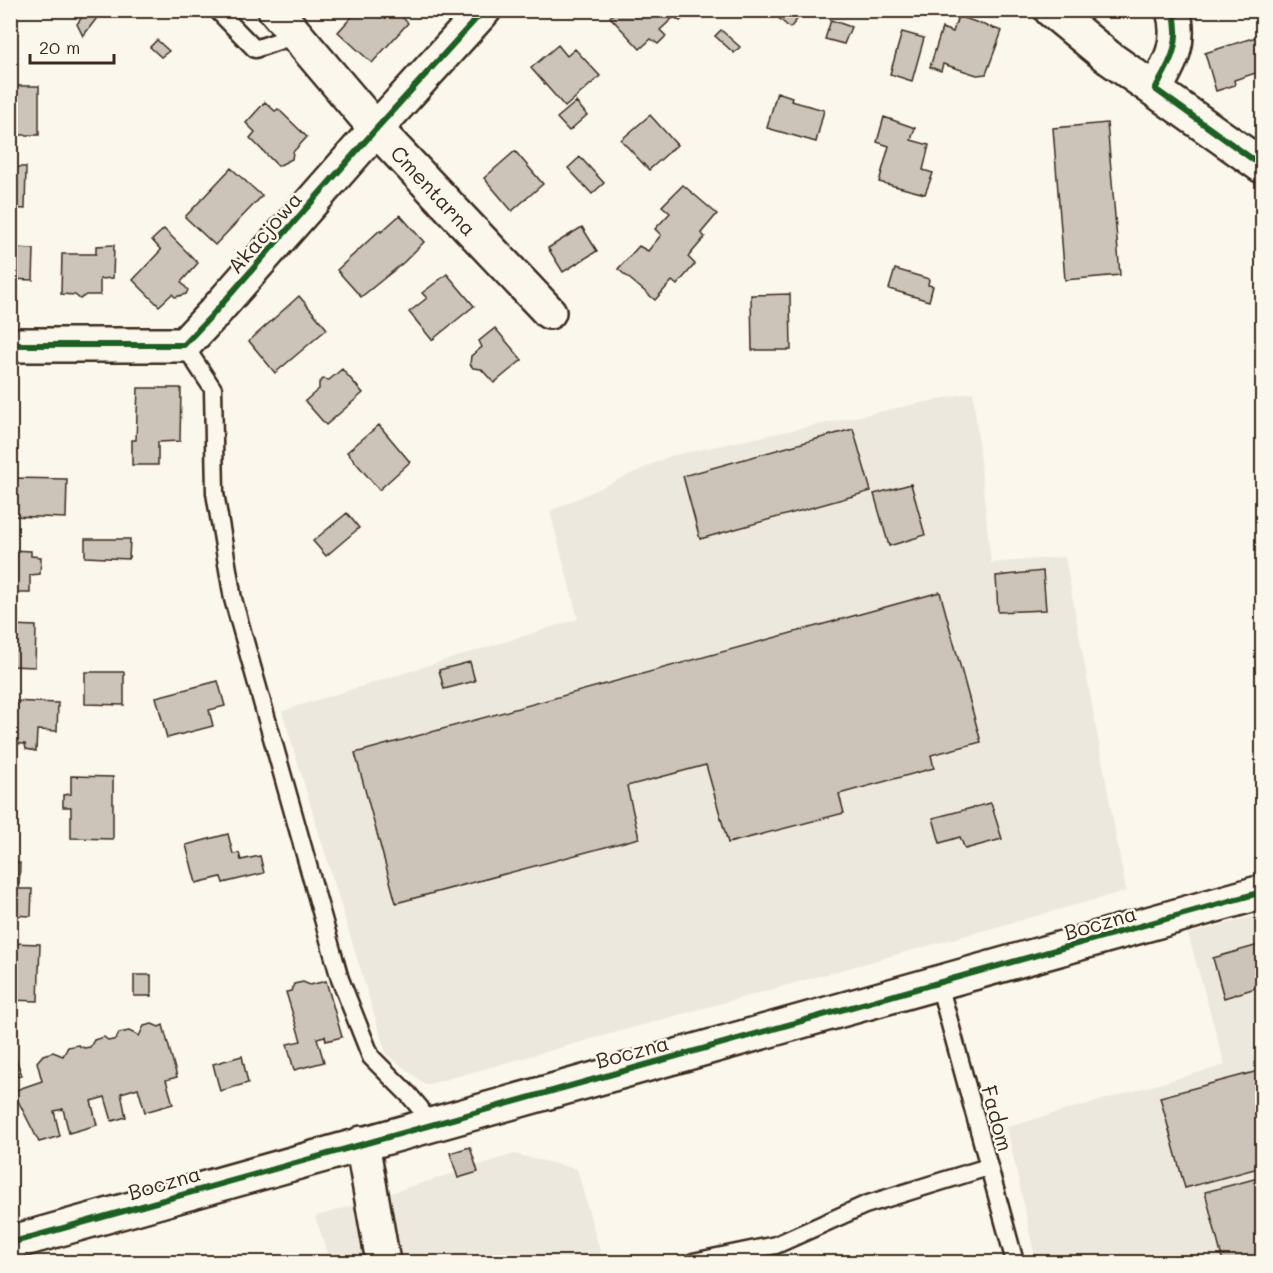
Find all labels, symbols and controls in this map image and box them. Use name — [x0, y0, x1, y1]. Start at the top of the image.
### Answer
scale bar — [30, 27, 114, 65]
text: 20 m — [39, 35, 80, 59]
street label: Cmentarna — [385, 139, 483, 241]
street label: Akacjowa — [221, 185, 307, 279]
street label: Boczna — [1061, 899, 1139, 945]
street label: Boczna — [593, 1028, 671, 1074]
street label: Fadom — [976, 1082, 1020, 1154]
street label: Boczna — [125, 1159, 203, 1205]

